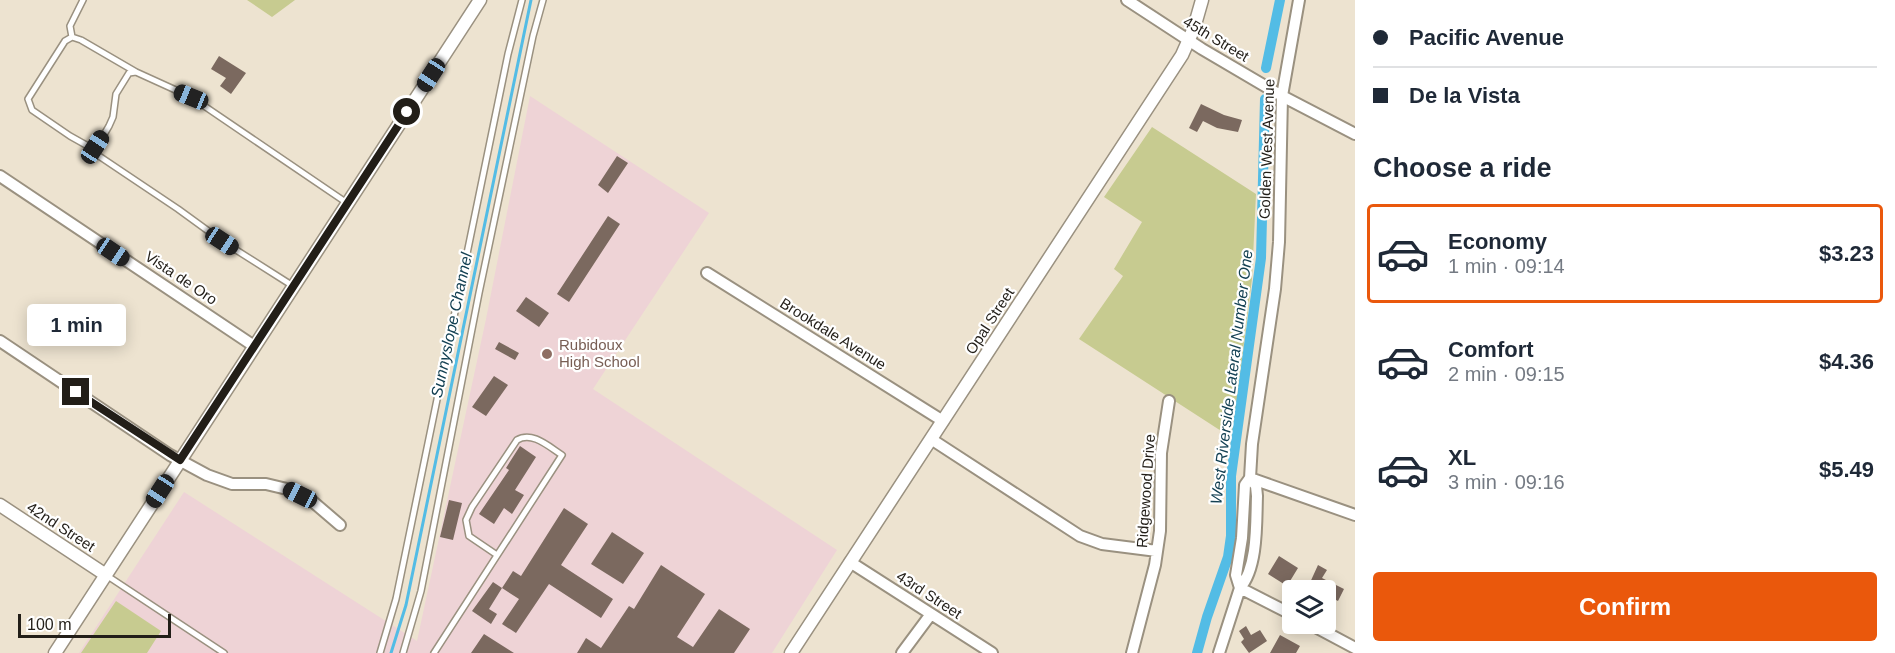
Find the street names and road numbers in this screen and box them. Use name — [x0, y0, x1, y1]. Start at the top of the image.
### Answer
street label: 45th Street — [1180, 12, 1253, 65]
street label: Golden West Avenue — [1256, 79, 1277, 219]
street label: Vista de Oro — [142, 247, 220, 308]
street label: Opal Street — [962, 284, 1018, 357]
street label: Brookdale Avenue — [777, 294, 889, 373]
street label: Ridgewood Drive — [1133, 433, 1158, 549]
street label: 42nd Street — [24, 498, 99, 555]
street label: 43rd Street — [894, 567, 966, 622]

